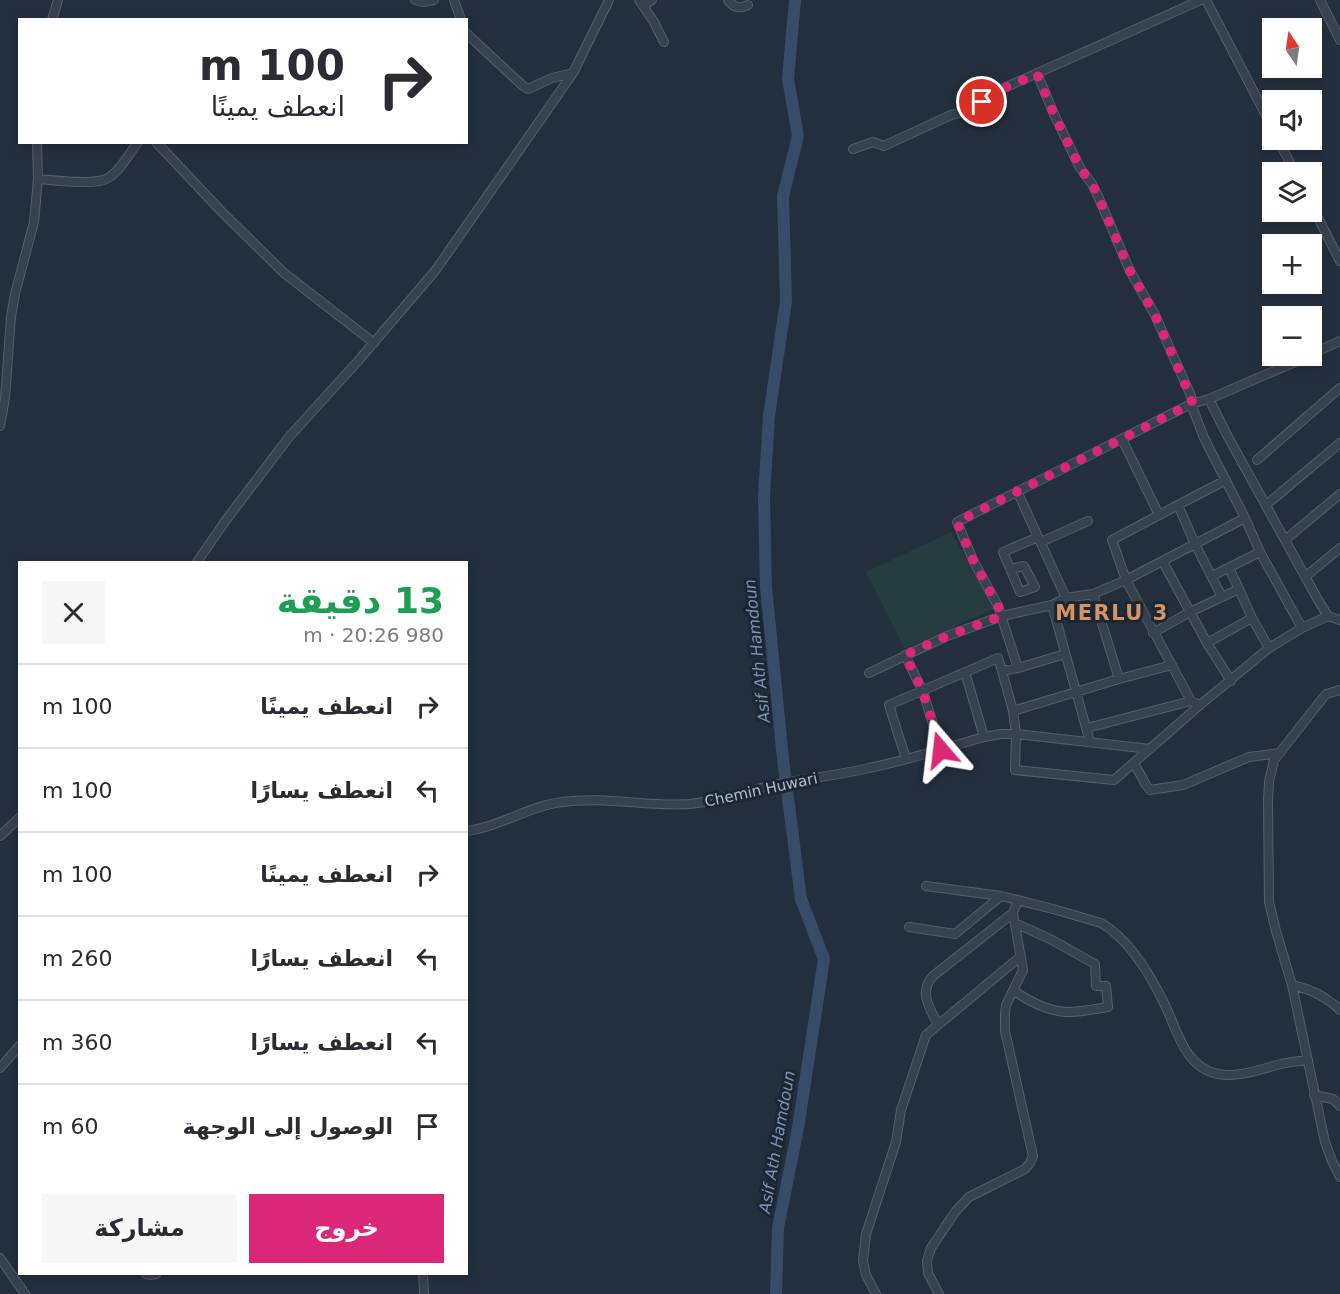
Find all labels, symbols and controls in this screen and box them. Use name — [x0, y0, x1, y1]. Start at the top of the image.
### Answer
north arrow — [1262, 18, 1322, 78]
map controls — [1262, 18, 1322, 366]
text: 100 m — [199, 41, 345, 90]
icon: right — [366, 42, 444, 120]
pin — [956, 76, 1007, 127]
icon: arrive — [965, 85, 998, 118]
button: sound — [1262, 90, 1322, 150]
text: انعطف يمينًا — [211, 91, 345, 122]
button: layers — [1262, 162, 1322, 222]
button: + — [1262, 234, 1322, 294]
button: − — [1262, 306, 1322, 366]
water label: Asif Ath Hamdoun — [740, 578, 774, 725]
text: 13 دقيقة — [277, 580, 444, 621]
button: close — [42, 581, 105, 644]
district label: MERLU 3 — [1055, 601, 1169, 625]
text: 980 m · 20:26 — [303, 623, 444, 647]
icon: right — [411, 690, 444, 723]
text: 100 m — [42, 694, 112, 719]
text: انعطف يمينًا — [260, 694, 393, 719]
position arrow — [909, 718, 973, 782]
street label: Chemin Huwari — [703, 769, 819, 811]
icon: left — [411, 774, 444, 807]
text: 100 m — [42, 778, 112, 803]
text: انعطف يسارًا — [250, 778, 393, 803]
icon: right — [411, 858, 444, 891]
text: 100 m — [42, 862, 112, 887]
text: انعطف يمينًا — [260, 862, 393, 887]
icon: left — [411, 942, 444, 975]
text: 260 m — [42, 946, 112, 971]
text: انعطف يسارًا — [250, 946, 393, 971]
icon: left — [411, 1026, 444, 1059]
text: 360 m — [42, 1030, 112, 1055]
text: انعطف يسارًا — [250, 1030, 393, 1055]
water label: Asif Ath Hamdoun — [755, 1069, 799, 1216]
icon: arrive — [411, 1110, 444, 1143]
text: 60 m — [42, 1114, 98, 1139]
text: الوصول إلى الوجهة — [183, 1114, 393, 1139]
button: مشاركة — [42, 1194, 237, 1263]
button: خروج — [249, 1194, 444, 1263]

